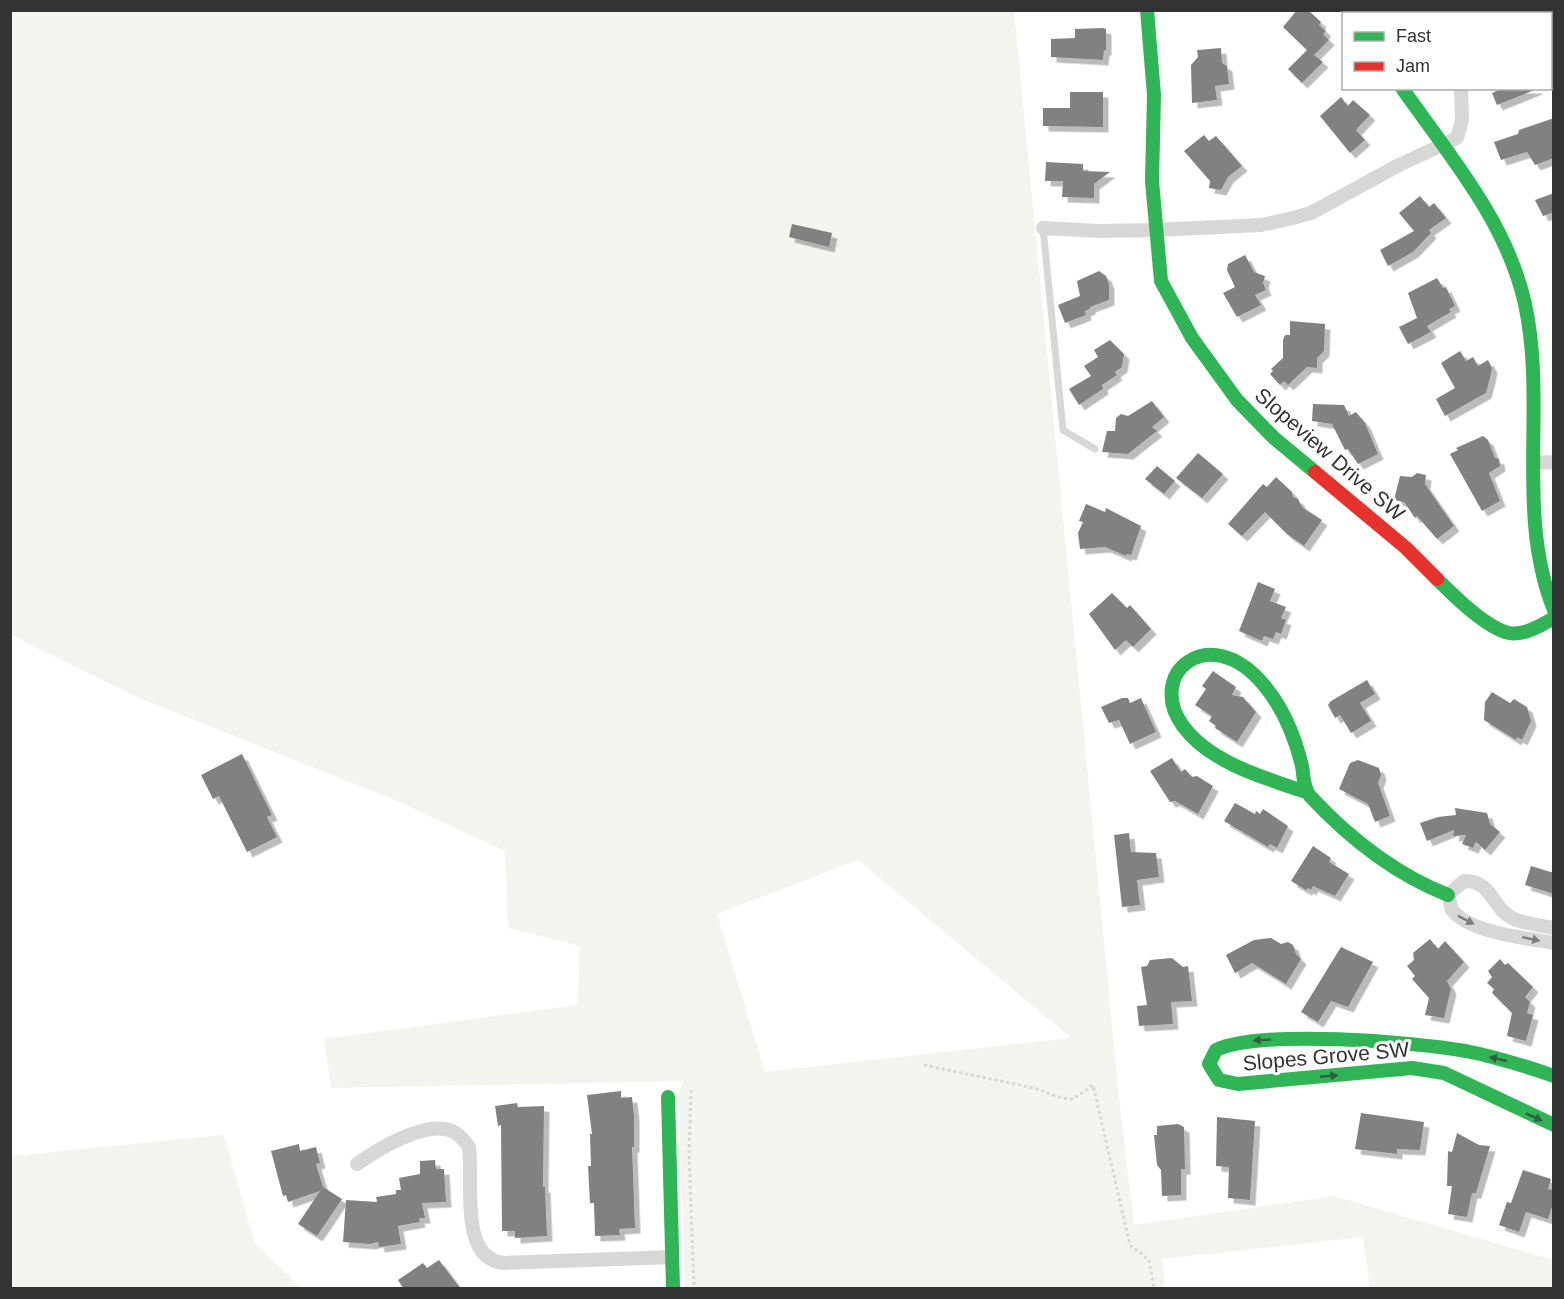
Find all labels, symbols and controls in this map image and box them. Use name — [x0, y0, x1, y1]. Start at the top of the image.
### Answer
legend — [1342, 12, 1552, 90]
text: Fast — [1396, 26, 1431, 46]
text: Jam — [1396, 56, 1430, 76]
street label: Slopeview Drive SW — [1251, 383, 1409, 525]
one-way arrow — [1457, 916, 1474, 925]
one-way arrow — [1522, 935, 1541, 944]
one-way arrow — [1253, 1036, 1272, 1045]
street label: Slopes Grove SW — [1242, 1037, 1410, 1075]
one-way arrow — [1488, 1053, 1507, 1063]
one-way arrow — [1319, 1071, 1338, 1081]
one-way arrow — [1525, 1112, 1542, 1121]

